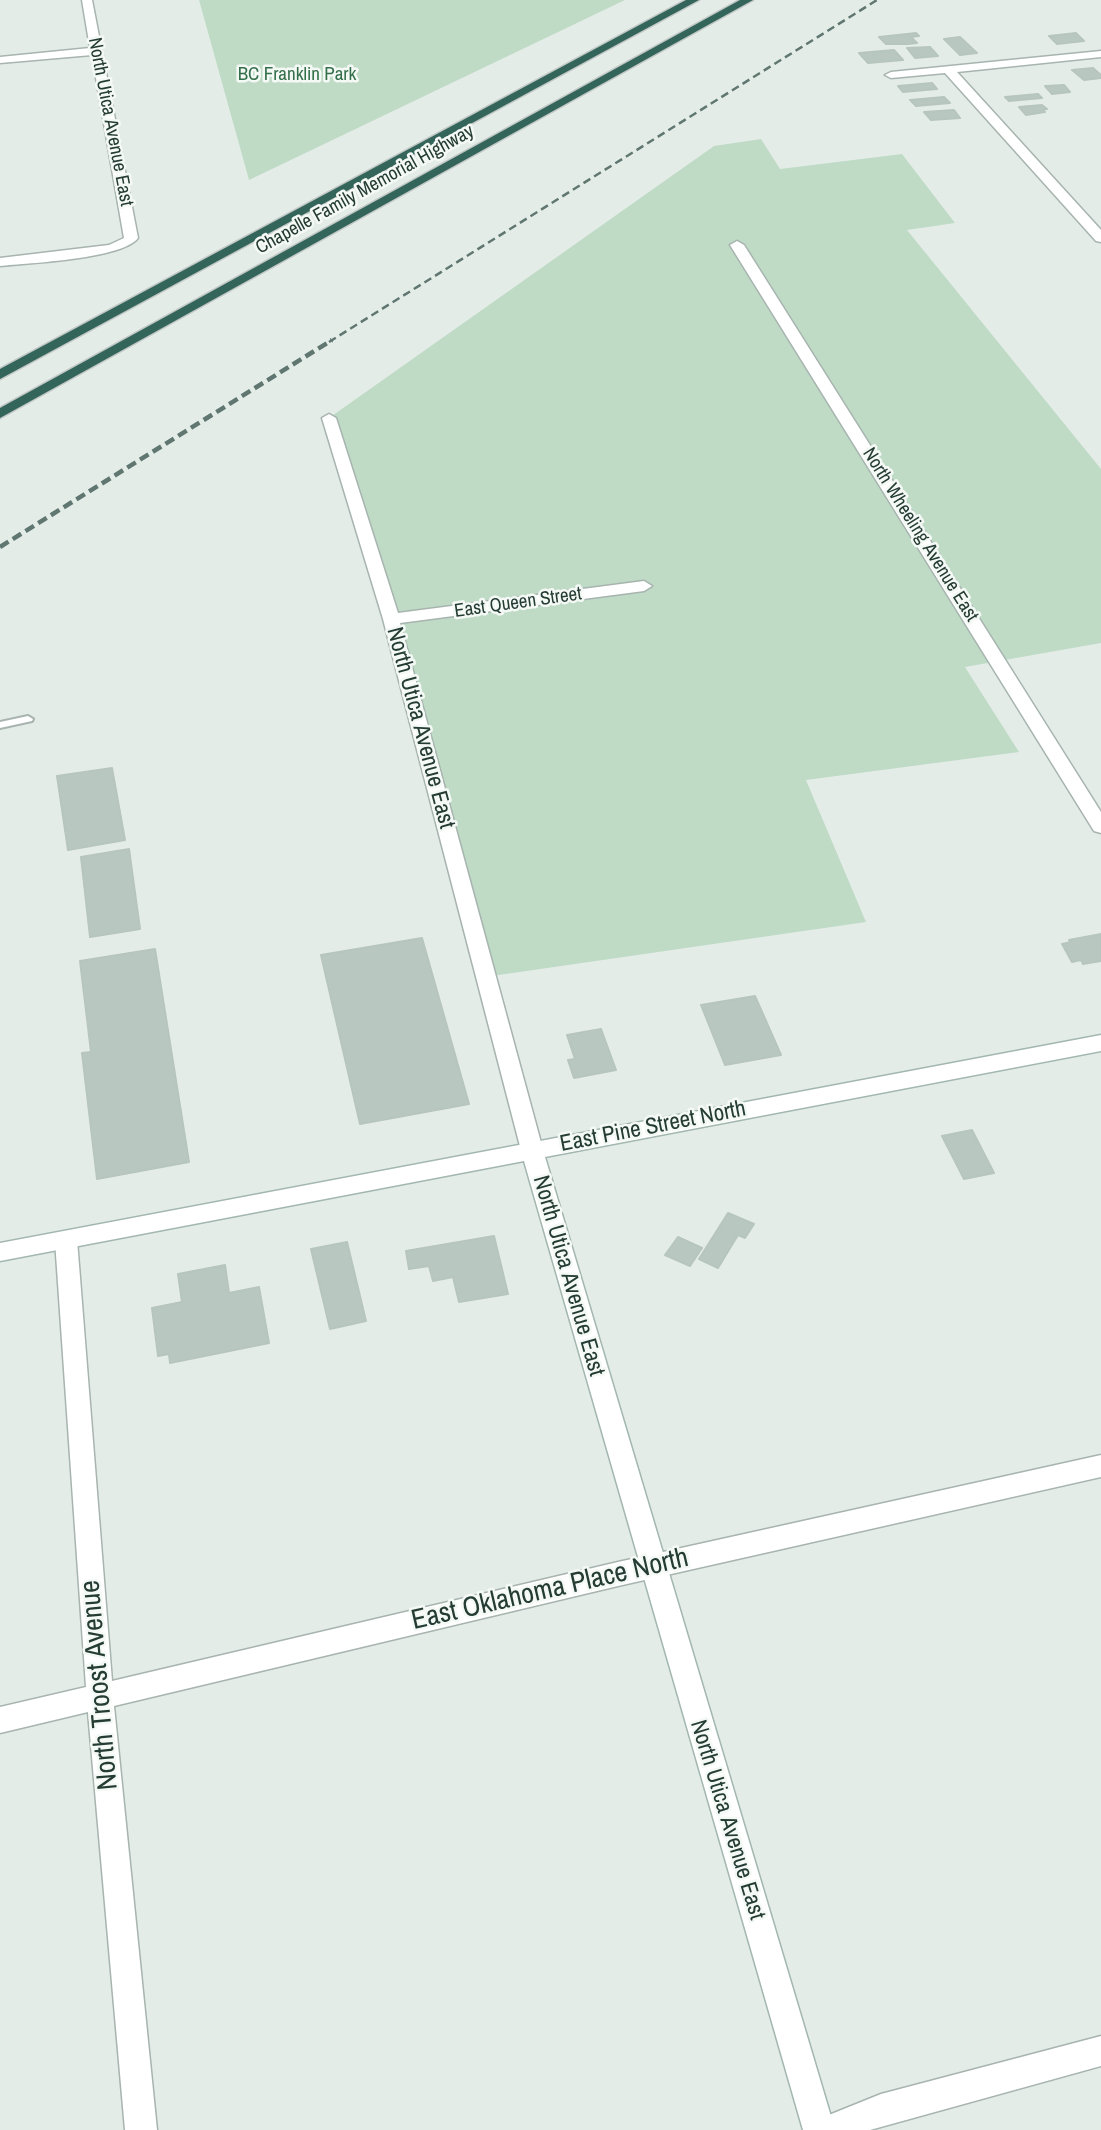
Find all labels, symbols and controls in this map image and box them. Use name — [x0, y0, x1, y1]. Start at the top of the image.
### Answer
street label: North Utica Avenue East — [82, 36, 138, 208]
park label: BC Franklin Park — [238, 64, 356, 86]
street label: Chapelle Family Memorial Highway — [252, 120, 478, 260]
street label: North Wheeling Avenue East — [857, 444, 983, 626]
street label: East Queen Street — [453, 583, 583, 623]
street label: North Utica Avenue East — [380, 624, 460, 832]
street label: East Pine Street North — [558, 1095, 748, 1159]
street label: North Utica Avenue East — [526, 1173, 610, 1379]
street label: East Oklahoma Place North — [408, 1542, 692, 1638]
street label: North Troost Avenue — [74, 1579, 126, 1791]
street label: North Utica Avenue East — [684, 1717, 770, 1923]

